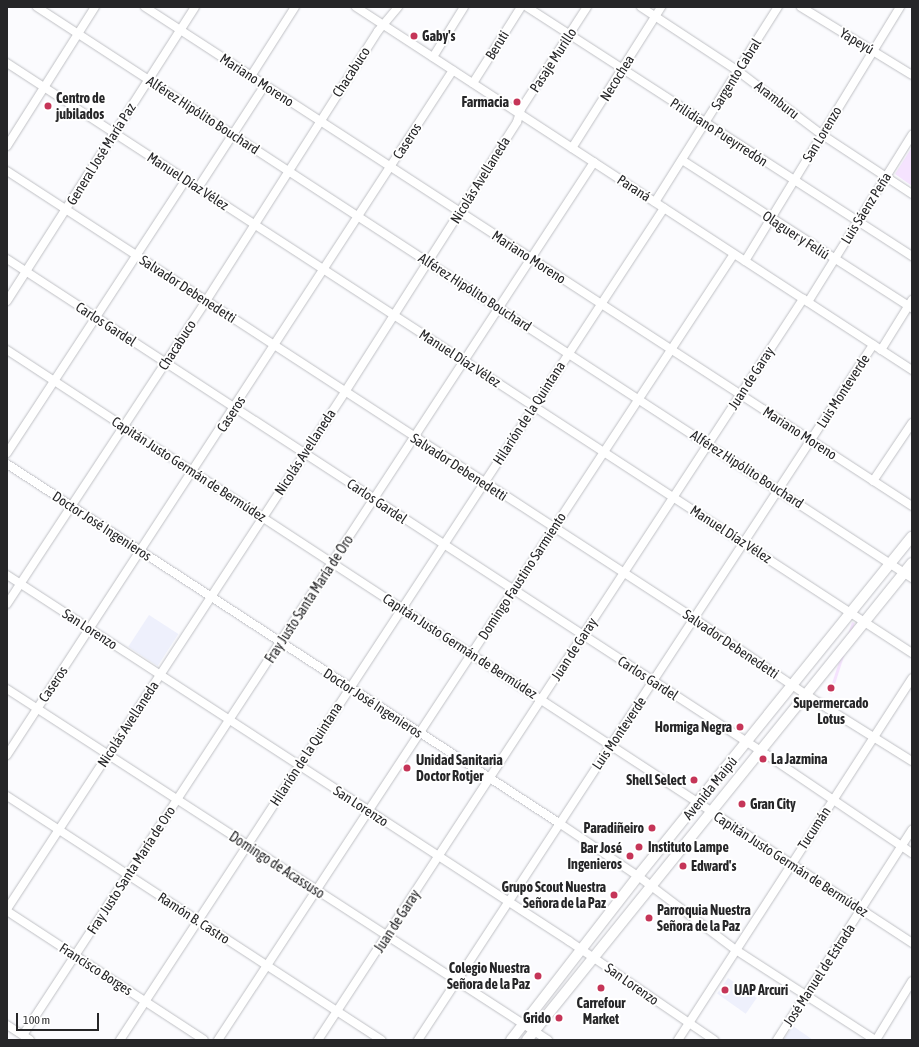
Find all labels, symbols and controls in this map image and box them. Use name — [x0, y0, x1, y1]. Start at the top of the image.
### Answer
street label: Yapeyú — [837, 24, 877, 58]
street label: Pasaje Murillo — [526, 25, 580, 95]
street label: Beruti — [482, 27, 512, 63]
place label: Gaby's — [422, 28, 455, 44]
marker: Gaby's — [409, 31, 419, 41]
street label: Sargento Cabral — [707, 35, 765, 113]
street label: Chacabuco — [329, 44, 373, 100]
street label: Mariano Moreno — [217, 50, 297, 110]
street label: Necochea — [596, 52, 638, 104]
street label: Alférez Hipólito Bouchard — [143, 72, 263, 158]
street label: Aramburu — [752, 77, 802, 123]
place label: Centro de jubilados — [56, 90, 105, 122]
place label: Farmacia — [461, 94, 509, 110]
street label: Prilidiano Pueyrredón — [667, 94, 771, 170]
marker: Farmacia — [512, 97, 522, 107]
street label: General José María Paz — [63, 100, 139, 208]
marker: Centro de jubilados — [43, 101, 53, 111]
street label: San Lorenzo — [799, 103, 845, 165]
street label: Caseros — [389, 120, 425, 162]
street label: Nicolás Avellaneda — [447, 133, 513, 227]
street label: Manuel Díaz Vélez — [144, 148, 232, 214]
street label: Luis Sáenz Peña — [837, 169, 895, 247]
street label: Paraná — [614, 171, 654, 205]
street label: Olaguer y Feliú — [759, 207, 833, 263]
street label: Mariano Moreno — [489, 227, 569, 287]
street label: Alférez Hipólito Bouchard — [415, 249, 535, 335]
street label: Salvador Debenedetti — [137, 251, 239, 327]
street label: Carlos Gardel — [73, 298, 139, 350]
street label: Chacabuco — [155, 317, 199, 373]
street label: Manuel Díaz Vélez — [416, 325, 504, 391]
street label: Juan de Garay — [725, 343, 777, 413]
street label: Luis Monteverde — [813, 351, 873, 431]
street label: Hilarión de la Quintana — [489, 358, 569, 468]
street label: Caseros — [213, 393, 249, 435]
street label: Mariano Moreno — [760, 403, 840, 463]
street label: Nicolás Avellaneda — [271, 406, 339, 498]
street label: Capitán Justo Germán de Bermúdez — [109, 413, 269, 525]
street label: Alférez Hipólito Bouchard — [687, 426, 807, 512]
street label: Salvador Debenedetti — [408, 429, 510, 505]
street label: Carlos Gardel — [344, 475, 410, 527]
street label: Doctor José Ingenieros — [49, 488, 155, 564]
street label: Manuel Díaz Vélez — [687, 501, 775, 567]
street label: Domingo Faustino Sarmiento — [475, 509, 569, 643]
street label: Fray Justo Santa María de Oro — [261, 532, 357, 666]
street label: Capitán Justo Germán de Bermúdez — [380, 590, 540, 702]
street label: San Lorenzo — [59, 605, 121, 653]
street label: Salvador Debenedetti — [680, 606, 782, 682]
street label: Juan de Garay — [548, 614, 600, 684]
street label: Carlos Gardel — [615, 652, 681, 704]
street label: Caseros — [35, 663, 71, 705]
street label: Doctor José Ingenieros — [320, 665, 426, 741]
street label: Nicolás Avellaneda — [94, 678, 162, 770]
marker: Supermercado Lotus — [826, 683, 836, 693]
street label: Luis Monteverde — [588, 693, 650, 773]
place label: Supermercado Lotus — [793, 695, 869, 728]
street label: Hilarión de la Quintana — [266, 699, 346, 809]
place label: Hormiga Negra — [655, 719, 732, 735]
marker: Hormiga Negra — [735, 722, 745, 732]
place label: La Jazmina — [771, 751, 827, 767]
place label: Unidad Sanitaria Doctor Rotjer — [416, 752, 503, 784]
street label: Avenida Maipú — [679, 753, 741, 823]
marker: La Jazmina — [758, 754, 768, 764]
marker: Unidad Sanitaria Doctor Rotjer — [401, 762, 413, 774]
place label: Shell Select — [626, 772, 686, 788]
marker: Shell Select — [689, 775, 699, 785]
street label: San Lorenzo — [330, 782, 392, 830]
place label: Gran City — [750, 796, 796, 812]
marker: Gran City — [737, 799, 747, 809]
street label: Fray Justo Santa María de Oro — [83, 803, 179, 937]
street label: Tucumán — [794, 803, 834, 853]
street label: Capitán Justo Germán de Bermúdez — [711, 808, 871, 920]
place label: Paradiñeiro — [584, 820, 644, 836]
marker: Paradiñeiro — [647, 823, 657, 833]
street label: Domingo de Acassuso — [226, 828, 328, 902]
place label: Instituto Lampe — [648, 839, 729, 855]
place label: Bar José Ingenieros — [568, 840, 622, 872]
marker: Instituto Lampe — [633, 841, 645, 853]
marker: Bar José Ingenieros — [625, 851, 635, 861]
place label: Edward's — [691, 858, 736, 874]
marker: Edward's — [678, 861, 688, 871]
place label: Grupo Scout Nuestra Señora de la Paz — [501, 879, 606, 912]
street label: Juan de Garay — [371, 886, 423, 956]
street label: Ramón B. Castro — [155, 889, 233, 947]
marker: Grupo Scout Nuestra Señora de la Paz — [609, 890, 619, 900]
place label: Parroquia Nuestra Señora de la Paz — [657, 902, 751, 934]
marker: Parroquia Nuestra Señora de la Paz — [644, 913, 654, 923]
street label: José Manuel de Estrada — [780, 921, 858, 1029]
street label: Francisco Borges — [56, 939, 136, 999]
street label: San Lorenzo — [602, 959, 662, 1009]
place label: Colegio Nuestra Señora de la Paz — [447, 960, 530, 992]
marker: Colegio Nuestra Señora de la Paz — [533, 971, 543, 981]
place label: UAP Arcuri — [734, 982, 788, 998]
marker: Carrefour Market — [596, 983, 606, 993]
marker: UAP Arcuri — [719, 984, 731, 996]
place label: Carrefour Market — [577, 995, 625, 1028]
scale bar — [18, 1005, 101, 1031]
place label: Grido — [523, 1010, 551, 1026]
text: 100 m — [23, 1013, 50, 1027]
marker: Grido — [554, 1013, 564, 1023]

